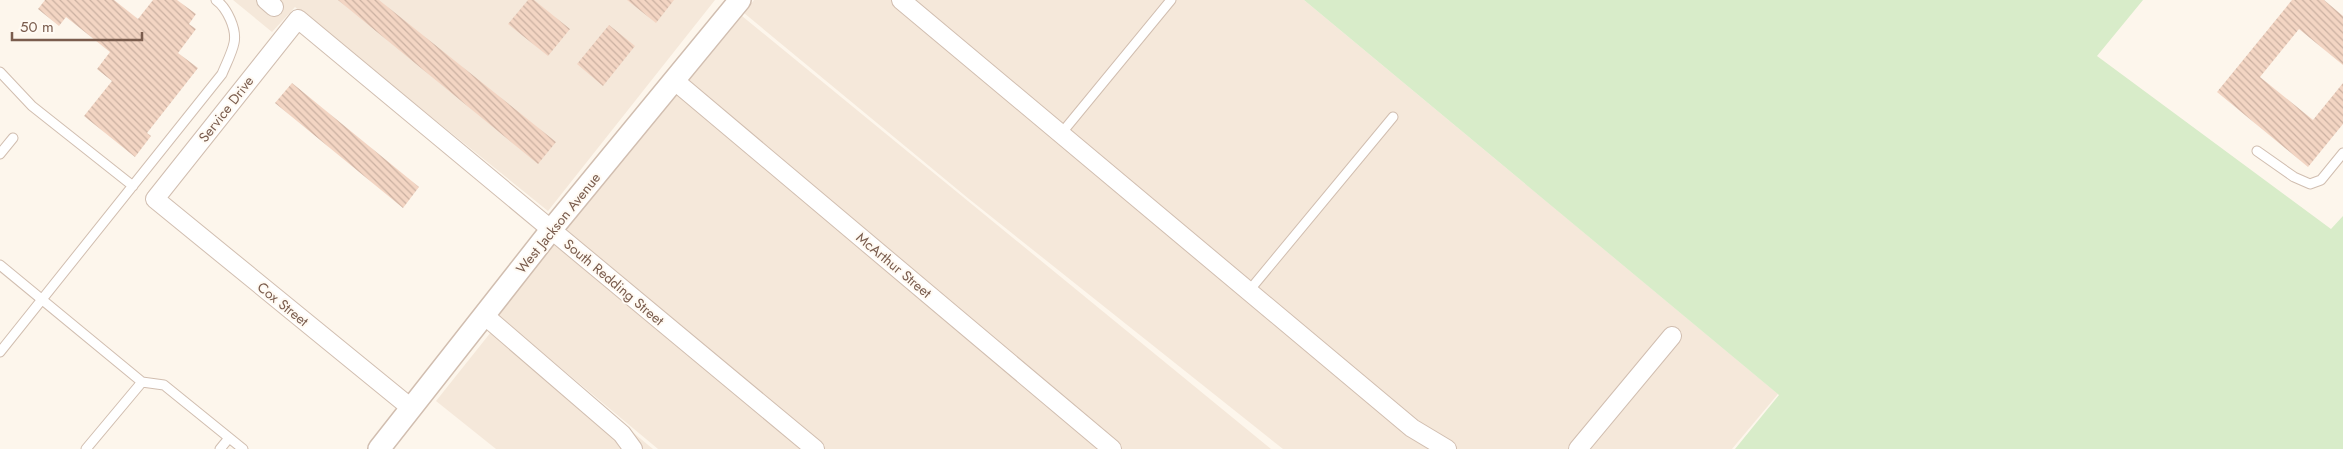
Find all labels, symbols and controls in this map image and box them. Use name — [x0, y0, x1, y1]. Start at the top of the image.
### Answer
scale bar — [12, 10, 142, 42]
text: 50 m — [20, 16, 54, 38]
street label: Service Drive — [194, 72, 258, 146]
street label: West Jackson Avenue — [511, 168, 605, 278]
street label: McArthur Street — [852, 228, 936, 303]
street label: South Redding Street — [560, 234, 669, 330]
street label: Cox Street — [253, 277, 313, 331]

